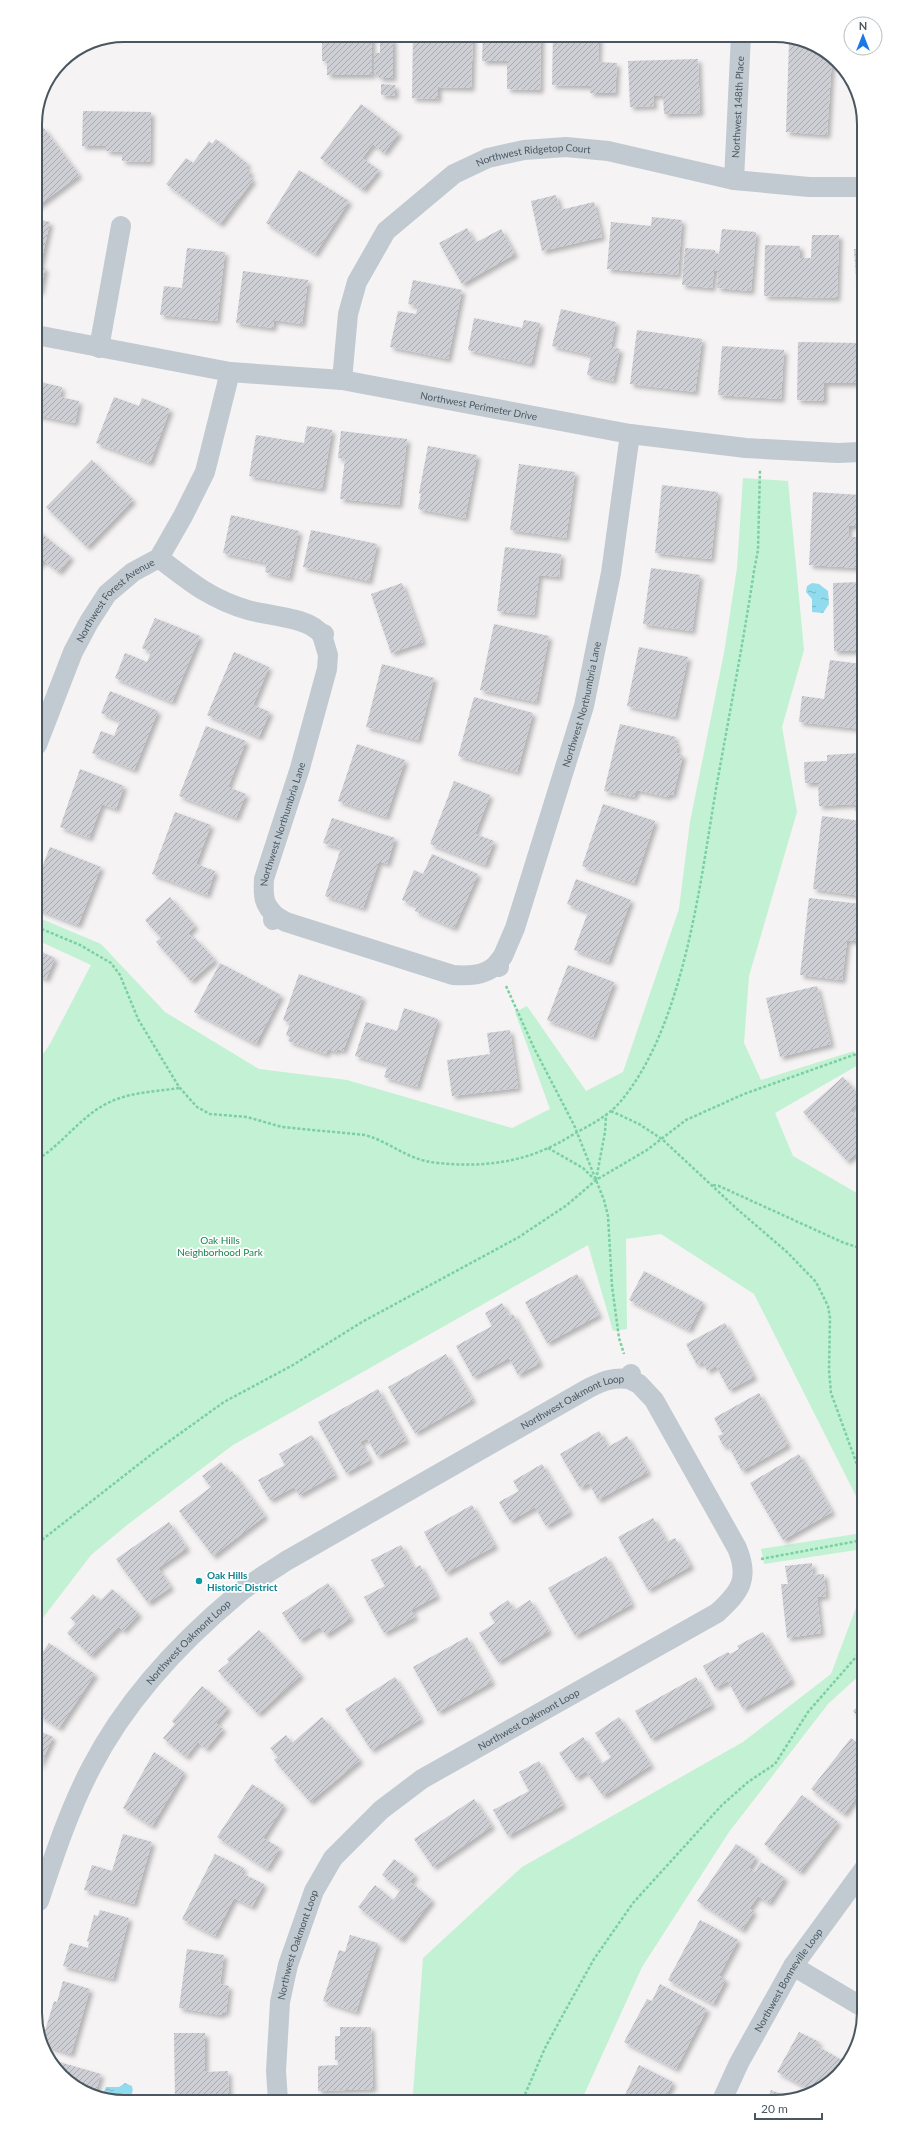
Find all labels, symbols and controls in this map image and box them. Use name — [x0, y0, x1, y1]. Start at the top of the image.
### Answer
north arrow — [843, 16, 883, 56]
text: N — [859, 19, 867, 32]
street label: Northwest 148th Place — [729, 56, 746, 158]
street label: Northwest Ridgetop Court — [474, 141, 592, 169]
street label: Northwest Perimeter Drive — [419, 389, 538, 423]
street label: Northwest Forest Avenue — [73, 556, 156, 644]
street label: Northwest Northumbria Lane — [559, 640, 603, 769]
street label: Northwest Northumbria Lane — [258, 761, 307, 887]
park label: Oak Hills Neighborhood Park — [177, 1234, 264, 1258]
street label: Northwest Oakmont Loop — [518, 1372, 624, 1432]
place label: Oak Hills Historic District — [207, 1569, 278, 1593]
marker: Oak Hills Historic District — [194, 1576, 204, 1586]
street label: Northwest Oakmont Loop — [143, 1597, 233, 1687]
street label: Northwest Oakmont Loop — [475, 1686, 582, 1752]
street label: Northwest Oakmont Loop — [275, 1888, 320, 2001]
street label: Northwest Bonneville Loop — [752, 1925, 825, 2034]
scale bar — [755, 2095, 822, 2121]
text: 20 m — [761, 2101, 788, 2116]

